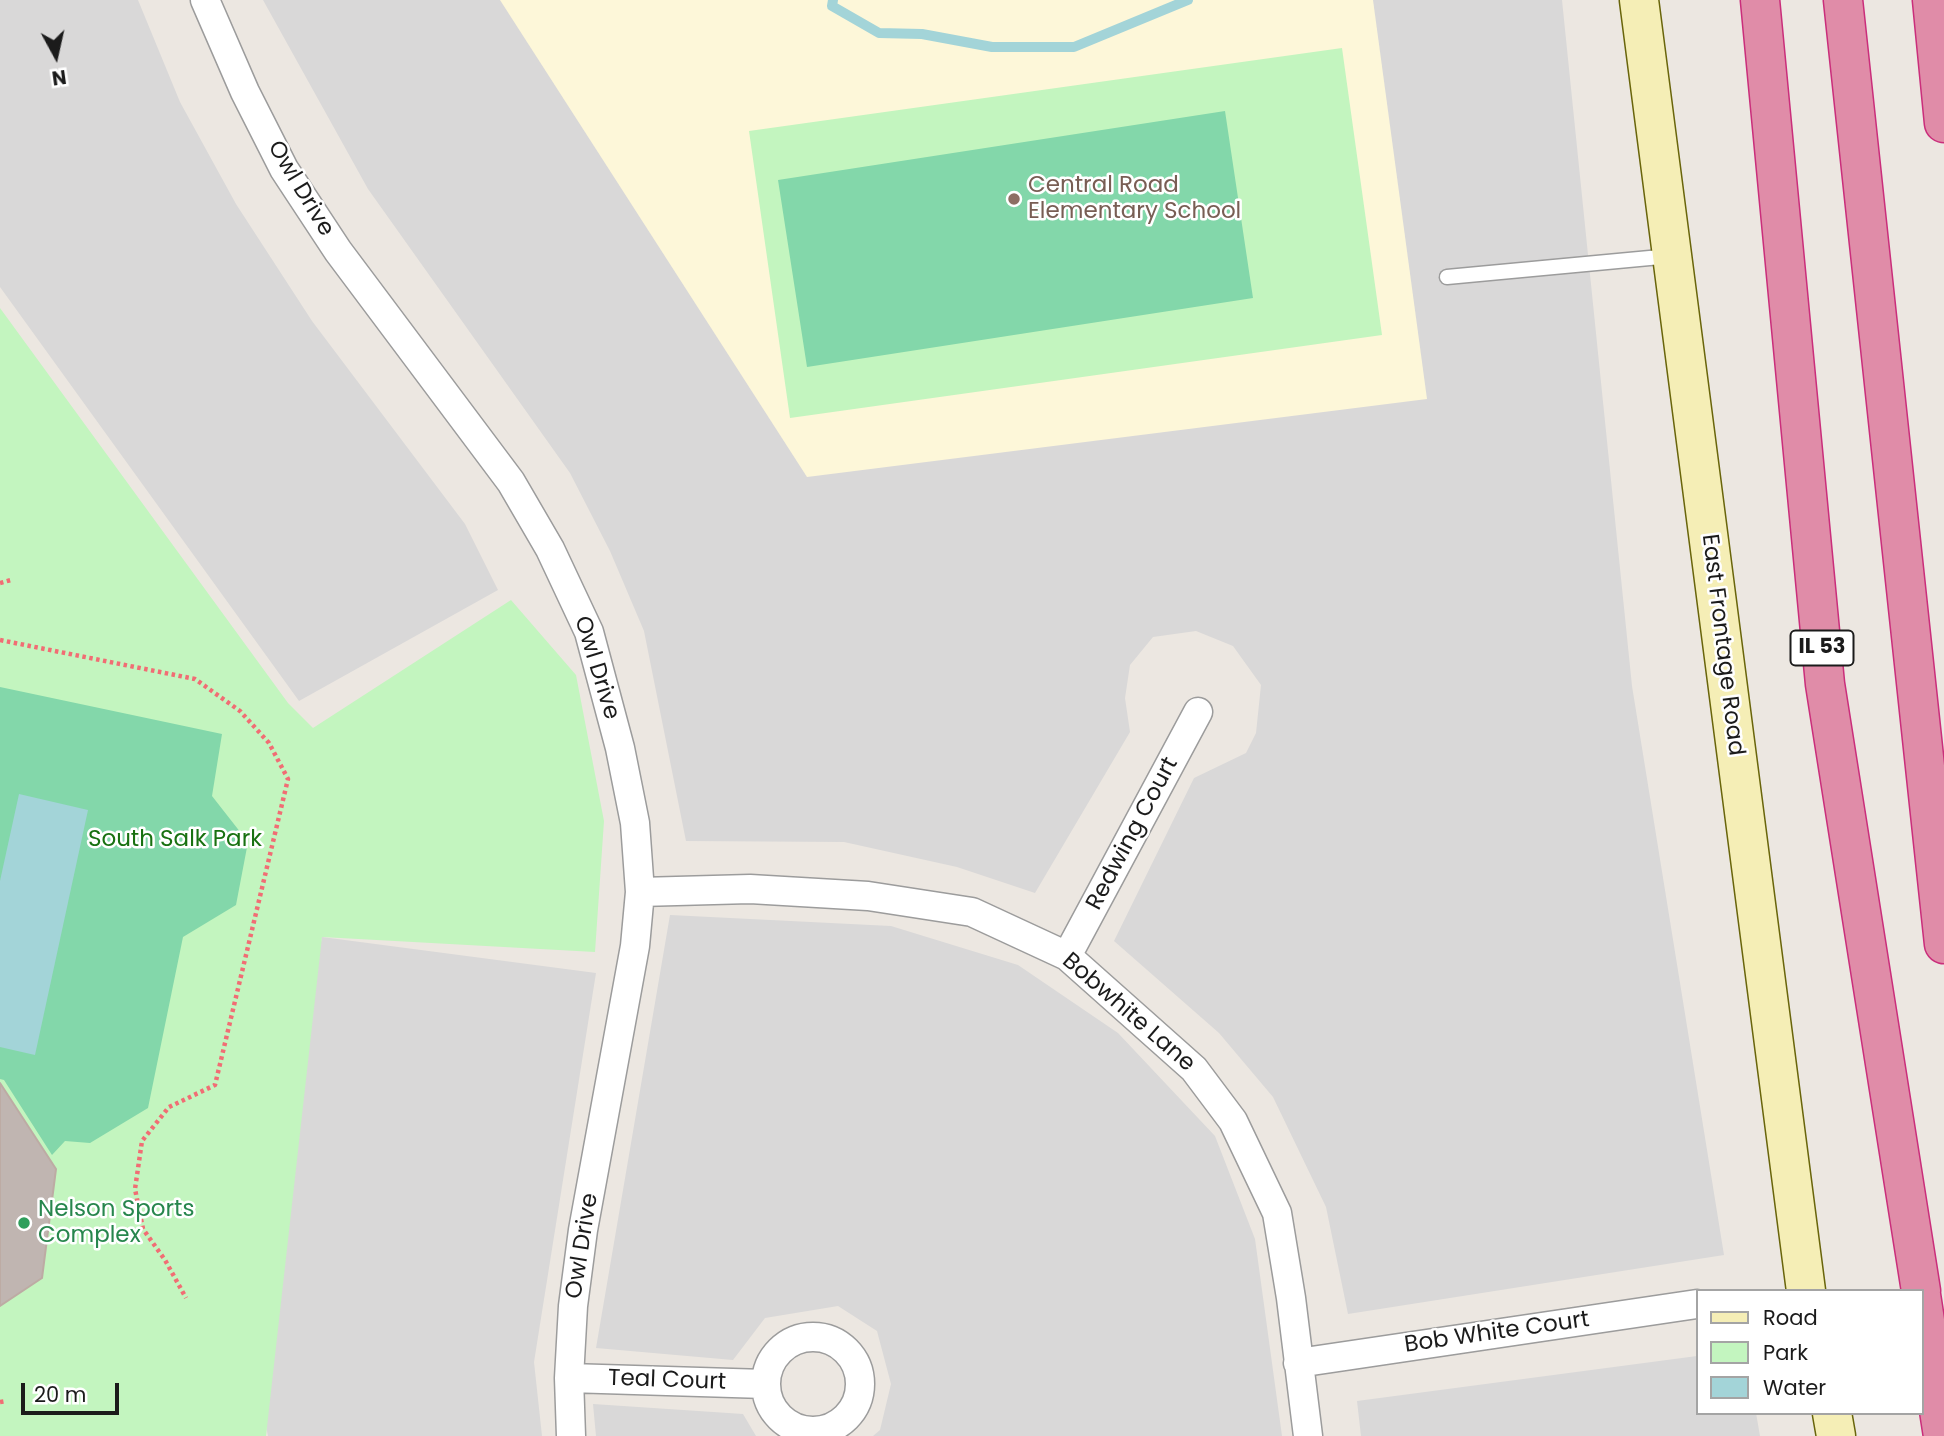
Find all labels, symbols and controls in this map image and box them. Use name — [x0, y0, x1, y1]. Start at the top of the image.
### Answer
north arrow — [21, 21, 91, 91]
text: N — [50, 63, 68, 92]
street label: Owl Drive — [261, 136, 339, 242]
place label: Central Road Elementary School — [1028, 172, 1241, 226]
marker: Central Road Elementary School — [1006, 191, 1022, 207]
street label: East Frontage Road — [1695, 533, 1749, 757]
street label: Owl Drive — [567, 613, 625, 723]
road number: IL 53 — [1790, 630, 1854, 666]
street label: Redwing Court — [1081, 753, 1185, 915]
park label: South Salk Park — [88, 826, 262, 854]
street label: Bobwhite Lane — [1056, 948, 1200, 1078]
street label: Owl Drive — [561, 1191, 605, 1301]
place label: Nelson Sports Complex — [38, 1196, 194, 1250]
marker: Nelson Sports Complex — [16, 1215, 32, 1231]
legend — [1696, 1289, 1923, 1415]
text: Road — [1763, 1303, 1818, 1332]
street label: Bob White Court — [1403, 1306, 1591, 1360]
text: Park — [1763, 1338, 1808, 1367]
street label: Teal Court — [607, 1365, 727, 1397]
scale bar — [24, 1370, 122, 1414]
text: Water — [1763, 1373, 1826, 1402]
text: 20 m — [34, 1380, 87, 1409]

